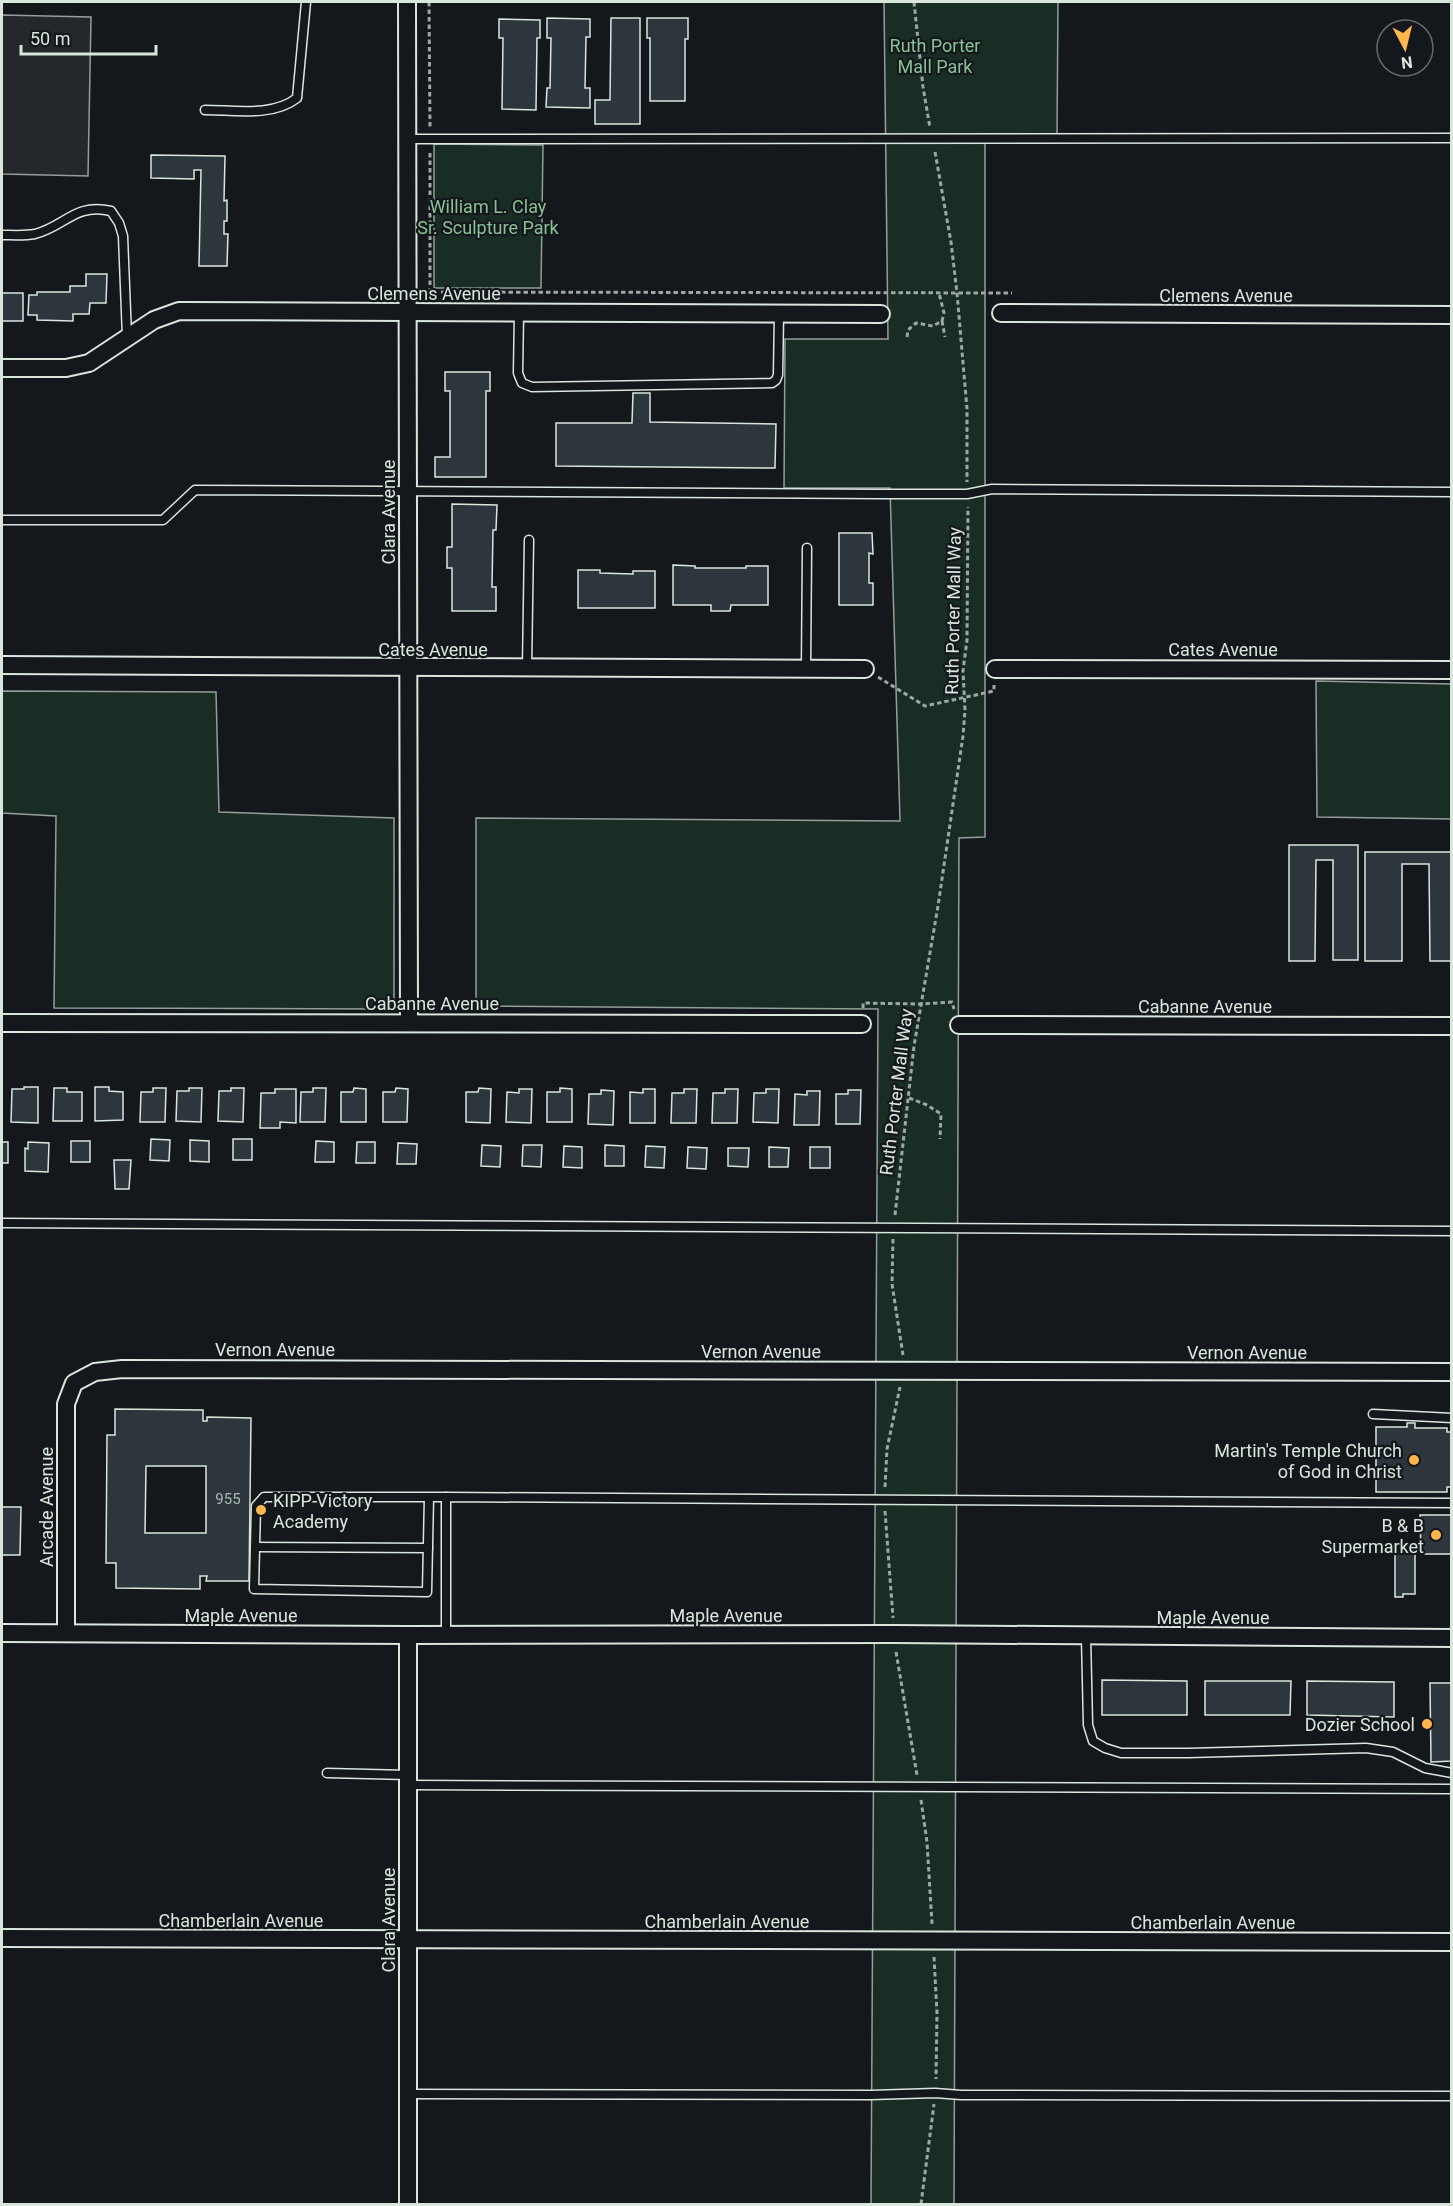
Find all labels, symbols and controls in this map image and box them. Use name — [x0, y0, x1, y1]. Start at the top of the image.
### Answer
scale bar — [21, 18, 156, 56]
north arrow — [1375, 18, 1435, 78]
text: 50 m — [30, 28, 70, 49]
park label: Ruth Porter Mall Park — [890, 35, 980, 77]
text: N — [1400, 52, 1414, 73]
park label: William L. Clay Sr. Sculpture Park — [417, 196, 560, 238]
street label: Clemens Avenue — [367, 283, 501, 304]
street label: Clemens Avenue — [1159, 285, 1293, 306]
street label: Clara Avenue — [378, 460, 399, 564]
street label: Ruth Porter Mall Way — [941, 526, 965, 695]
street label: Cates Avenue — [378, 639, 488, 660]
street label: Cates Avenue — [1168, 639, 1278, 660]
street label: Cabanne Avenue — [365, 993, 499, 1014]
street label: Cabanne Avenue — [1138, 996, 1272, 1017]
street label: Ruth Porter Mall Way — [875, 1007, 917, 1177]
street label: Vernon Avenue — [215, 1339, 335, 1360]
street label: Vernon Avenue — [701, 1341, 821, 1362]
street label: Vernon Avenue — [1187, 1342, 1307, 1363]
place label: Martin's Temple Church of God in Christ — [1214, 1440, 1402, 1482]
street label: Arcade Avenue — [36, 1447, 57, 1567]
marker: Martin's Temple Church of God in Christ — [1407, 1453, 1421, 1467]
house number: 955 — [215, 1490, 241, 1508]
place label: KIPP Victory Academy — [273, 1490, 373, 1532]
marker: KIPP Victory Academy — [254, 1503, 268, 1517]
place label: B & B Supermarket — [1322, 1515, 1424, 1557]
marker: B & B Supermarket — [1429, 1528, 1443, 1542]
street label: Maple Avenue — [185, 1605, 297, 1626]
street label: Maple Avenue — [670, 1605, 782, 1626]
street label: Maple Avenue — [1157, 1607, 1269, 1628]
place label: Dozier School — [1305, 1714, 1415, 1735]
marker: Dozier School — [1420, 1717, 1434, 1731]
street label: Clara Avenue — [378, 1868, 399, 1972]
street label: Chamberlain Avenue — [159, 1910, 323, 1931]
street label: Chamberlain Avenue — [645, 1911, 809, 1932]
street label: Chamberlain Avenue — [1131, 1912, 1295, 1933]

